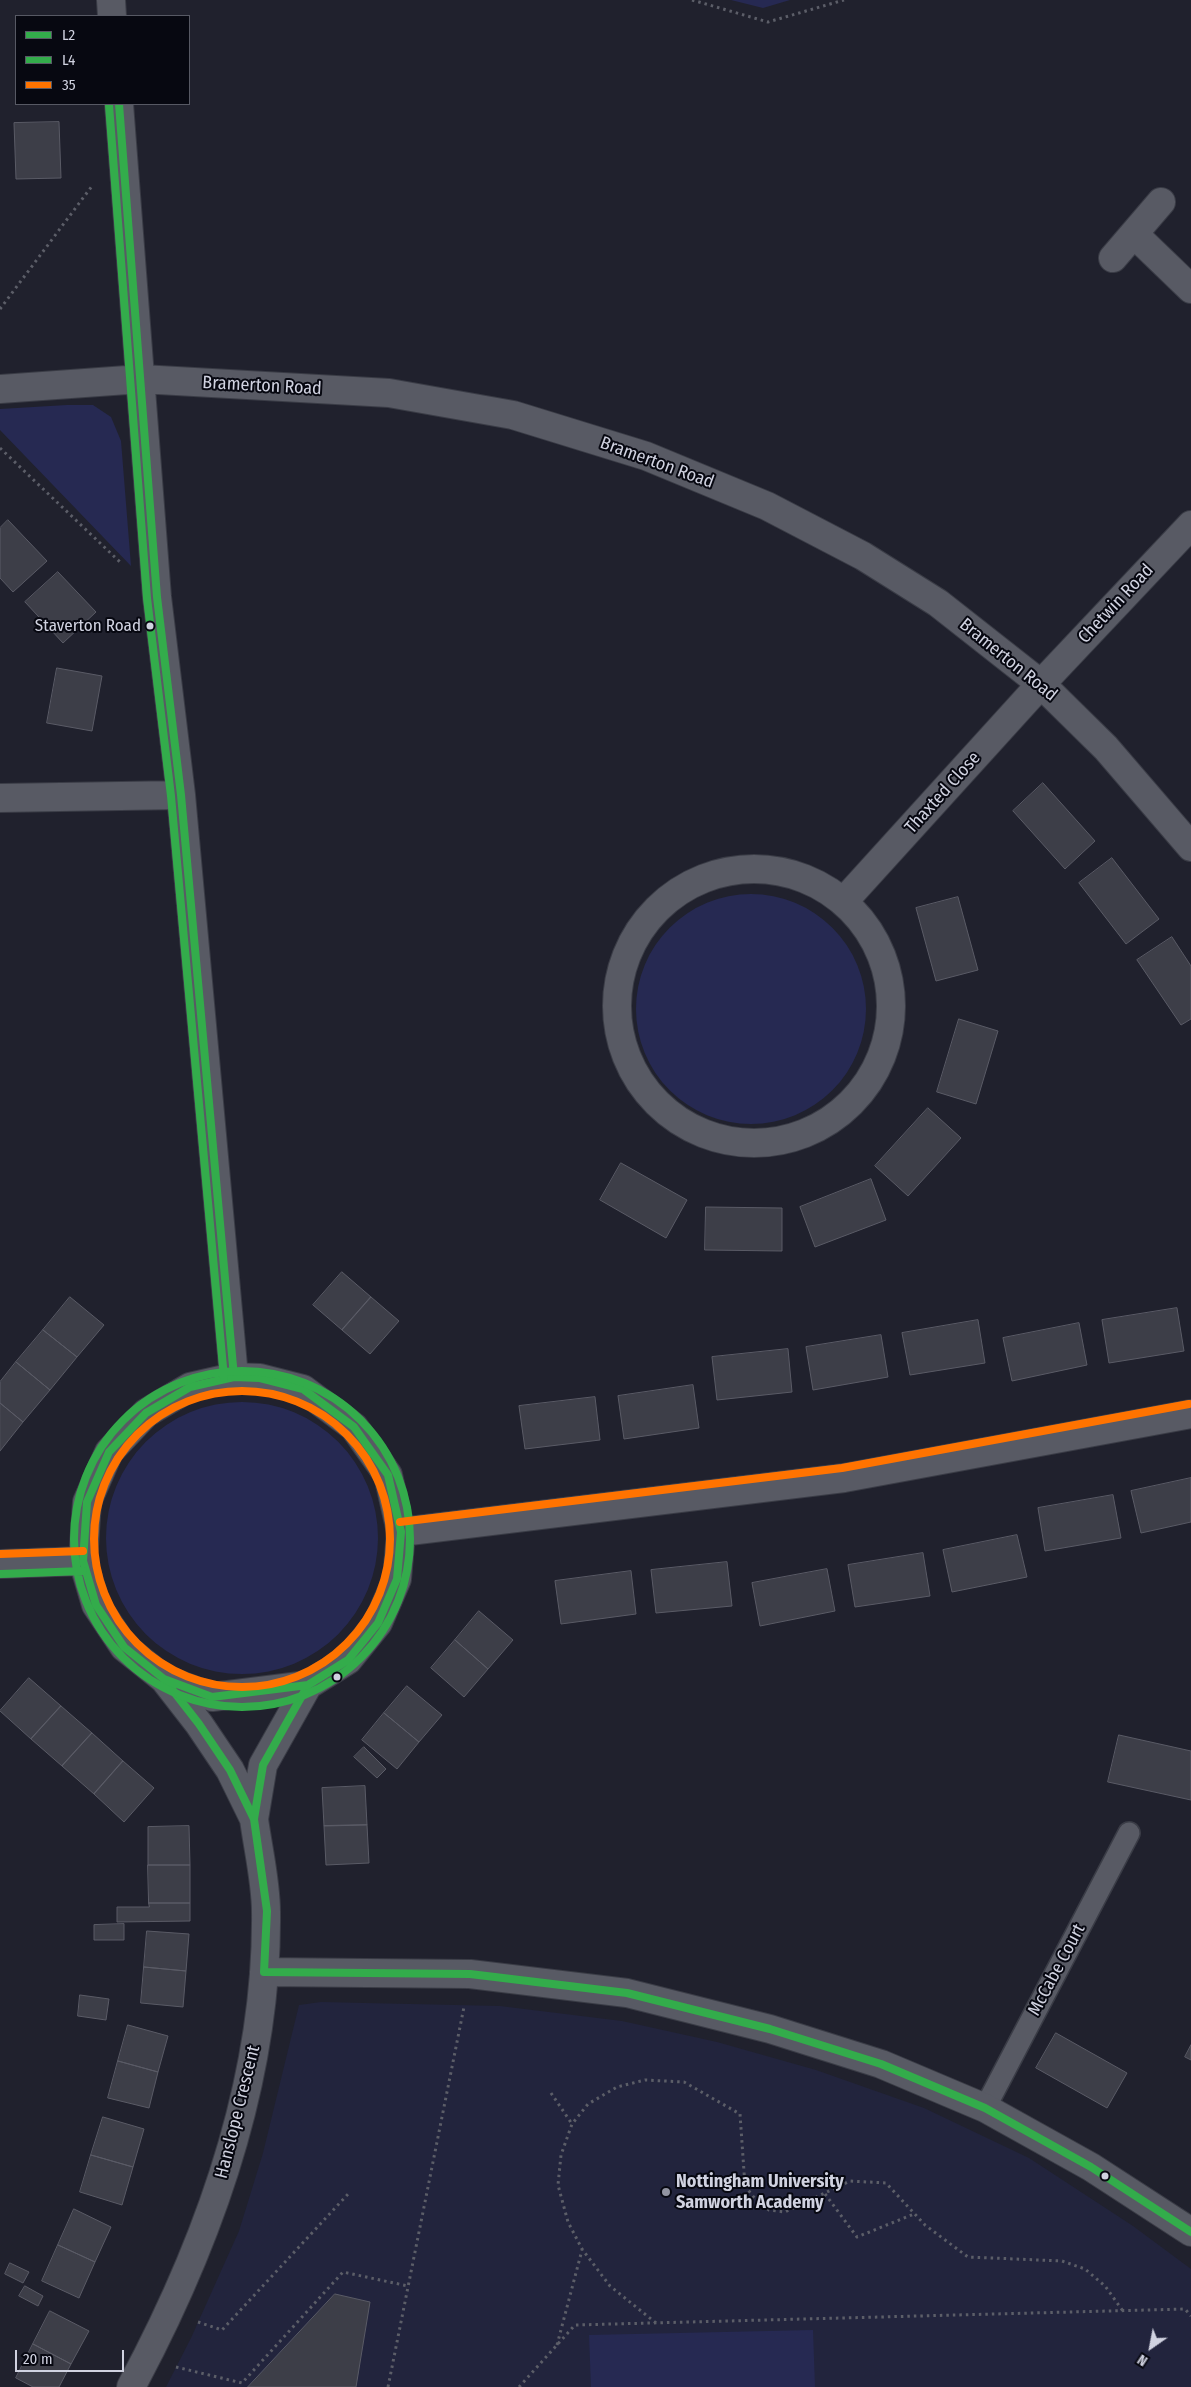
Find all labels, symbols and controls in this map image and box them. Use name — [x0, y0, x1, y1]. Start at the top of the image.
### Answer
legend — [15, 15, 190, 105]
text: L2 — [62, 26, 75, 44]
text: L4 — [62, 51, 75, 69]
text: 35 — [62, 76, 76, 94]
street label: Bramerton Road — [202, 372, 322, 400]
street label: Bramerton Road — [597, 432, 717, 494]
street label: Chetwin Road — [1074, 560, 1158, 648]
street label: Bramerton Road — [955, 614, 1061, 706]
place label: Staverton Road — [35, 616, 141, 636]
marker: Staverton Road — [145, 621, 155, 631]
street label: Thaxted Close — [901, 748, 985, 838]
unlabelled marker — [332, 1672, 342, 1682]
street label: McCabe Court — [1024, 1920, 1090, 2020]
street label: Hanslope Crescent — [211, 2043, 265, 2181]
place label: Nottingham University Samworth Academy — [676, 2171, 844, 2214]
unlabelled marker — [1100, 2171, 1110, 2181]
marker: Nottingham University Samworth Academy — [660, 2186, 672, 2198]
north arrow — [1126, 2322, 1176, 2372]
scale bar — [18, 2340, 126, 2372]
text: 20 m — [23, 2350, 53, 2368]
text: N — [1134, 2351, 1151, 2369]

